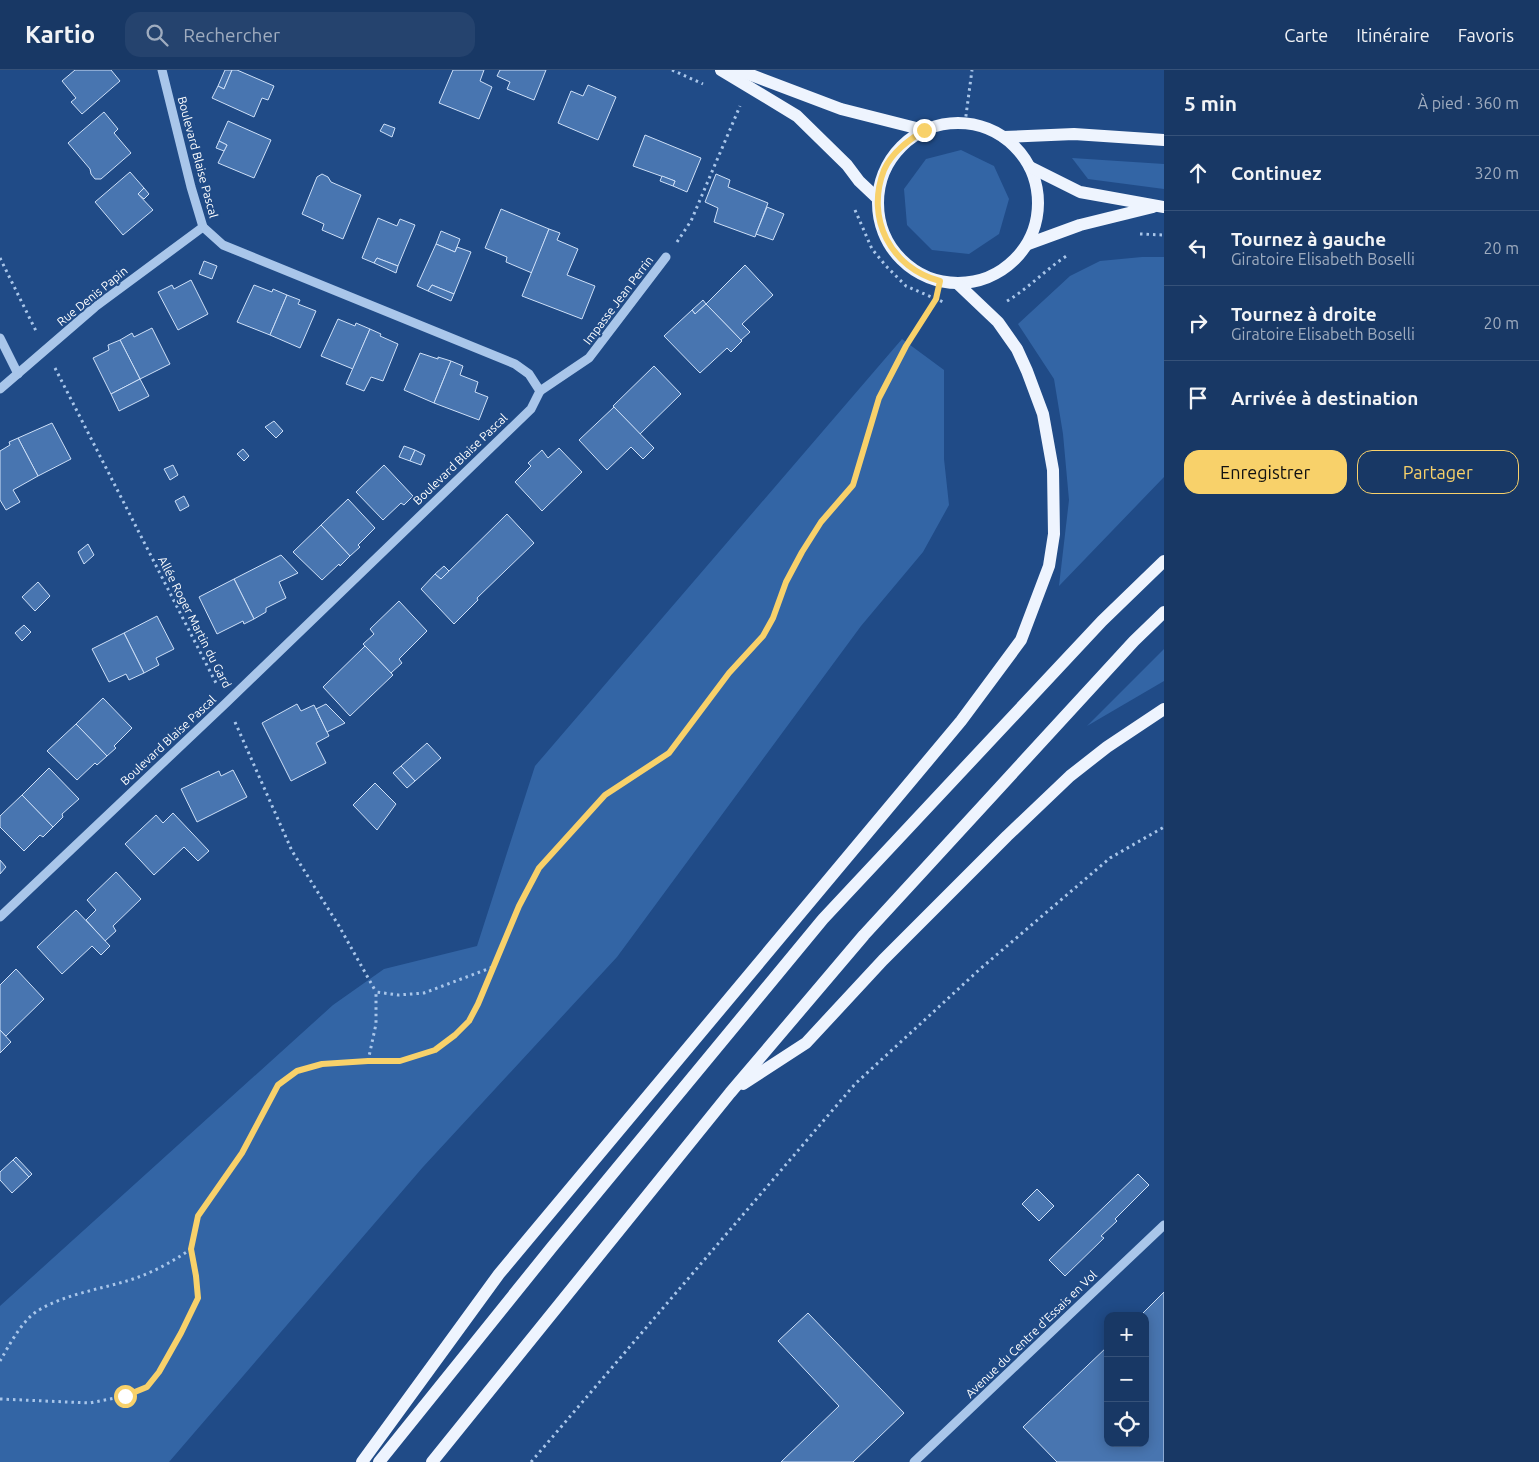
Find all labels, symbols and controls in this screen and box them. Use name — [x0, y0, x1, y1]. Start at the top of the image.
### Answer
search box — [125, 12, 475, 57]
text: Kartio — [25, 21, 95, 48]
icon: search — [143, 21, 171, 49]
text: Rechercher — [183, 24, 280, 46]
text: Carte — [1284, 25, 1328, 45]
text: Itinéraire — [1356, 25, 1430, 45]
text: Favoris — [1458, 25, 1514, 45]
text: 5 min — [1184, 91, 1237, 115]
text: À pied · 360 m — [1418, 94, 1519, 112]
street label: Boulevard Blaise Pascal — [176, 95, 220, 219]
route end — [913, 119, 936, 142]
icon: ahead — [1184, 159, 1212, 187]
text: Continuez — [1231, 162, 1321, 184]
text: 320 m — [1474, 164, 1519, 182]
text: Tournez à gauche — [1231, 228, 1386, 250]
icon: left — [1184, 234, 1212, 262]
text: 20 m — [1483, 239, 1519, 257]
text: Giratoire Elisabeth Boselli — [1231, 250, 1415, 268]
street label: Impasse Jean Perrin — [581, 253, 655, 347]
street label: Rue Denis Papin — [54, 264, 130, 328]
text: Tournez à droite — [1231, 303, 1377, 325]
icon: right — [1184, 309, 1212, 337]
text: 20 m — [1483, 314, 1519, 332]
text: Giratoire Elisabeth Boselli — [1231, 325, 1415, 343]
icon: arrive — [1184, 384, 1212, 412]
text: Arrivée à destination — [1231, 387, 1418, 409]
street label: Boulevard Blaise Pascal — [410, 411, 510, 507]
button: Enregistrer — [1184, 450, 1347, 494]
button: Partager — [1357, 450, 1519, 494]
street label: Allée Roger Martin du Gard — [156, 554, 234, 690]
street label: Boulevard Blaise Pascal — [118, 693, 218, 787]
street label: Avenue du Centre d'Essais en Vol — [963, 1268, 1099, 1400]
map controls — [1104, 1312, 1149, 1447]
button: + — [1104, 1312, 1149, 1357]
button: − — [1104, 1357, 1149, 1402]
route start — [114, 1385, 137, 1408]
button: locate — [1104, 1402, 1149, 1447]

